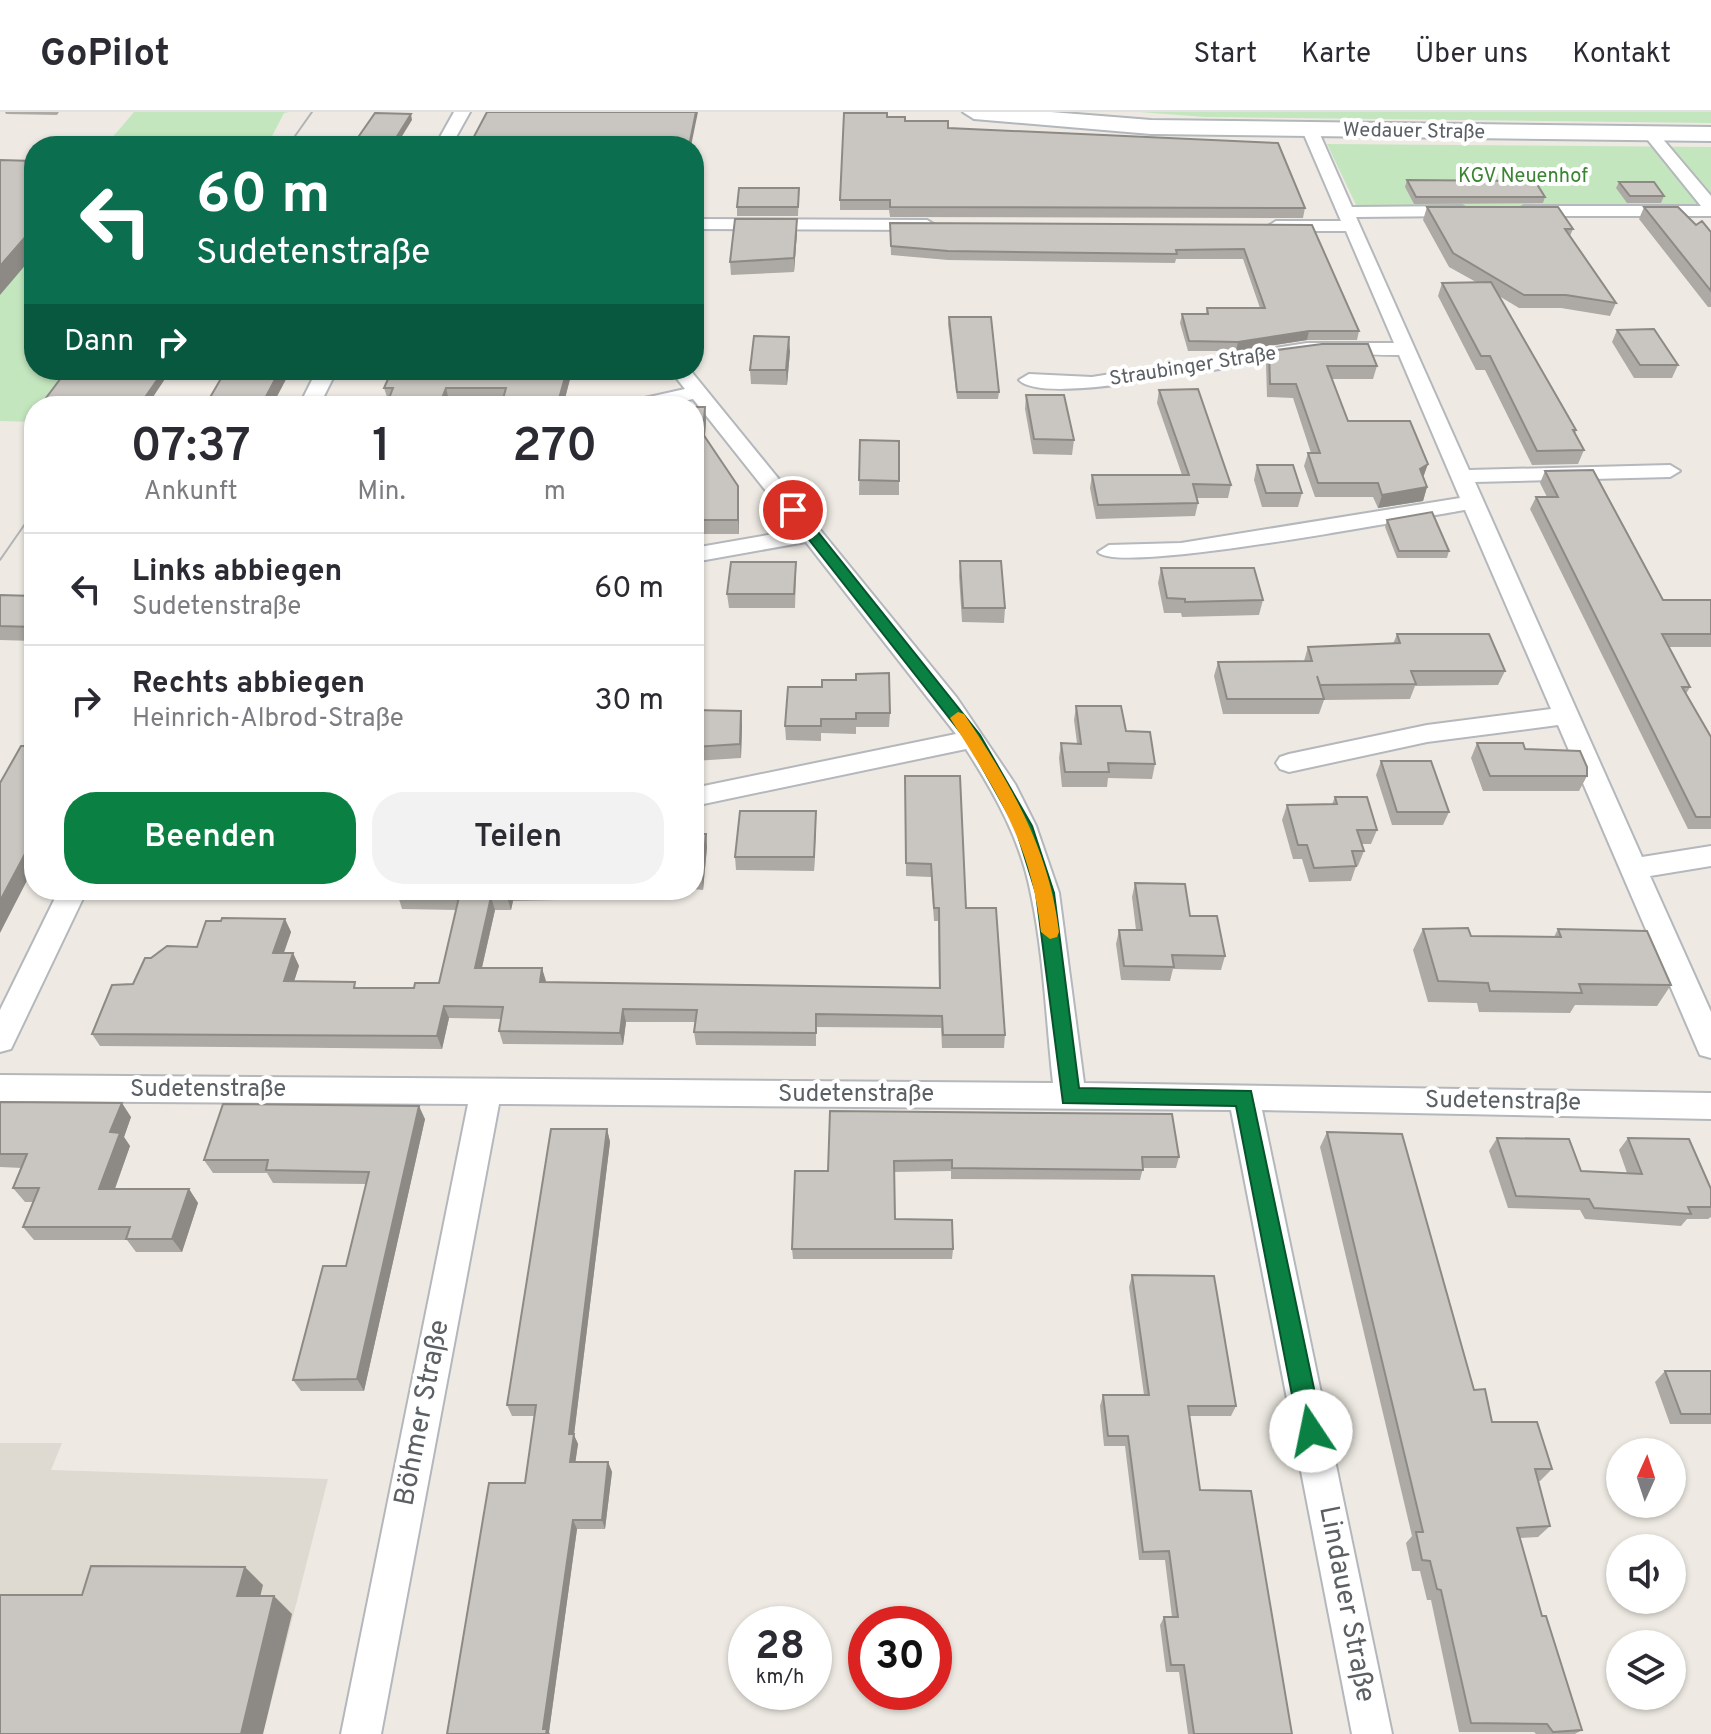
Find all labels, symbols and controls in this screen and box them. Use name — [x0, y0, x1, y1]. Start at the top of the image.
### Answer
text: GoPilot — [40, 31, 170, 80]
text: Start — [1193, 37, 1257, 73]
text: Karte — [1301, 37, 1371, 73]
text: Über uns — [1415, 37, 1528, 73]
text: Kontakt — [1572, 37, 1671, 73]
street label: Wedauer Straße — [1343, 118, 1485, 146]
text: 60 m — [196, 162, 330, 232]
park label: KGV Neuenhof — [1458, 164, 1588, 190]
icon: left — [64, 168, 168, 272]
text: Sudetenstraße — [196, 231, 430, 277]
icon: right — [150, 320, 194, 364]
text: Dann — [64, 324, 134, 361]
street label: Straubinger Straße — [1108, 341, 1278, 393]
text: 07:37 — [131, 418, 251, 478]
text: 1 — [372, 418, 391, 478]
text: 270 — [512, 418, 597, 478]
text: Ankunft — [144, 476, 238, 509]
text: Min. — [357, 476, 406, 509]
text: m — [544, 476, 566, 509]
pin — [759, 476, 827, 544]
icon: arrive — [771, 488, 815, 532]
text: Links abbiegen — [132, 554, 342, 591]
icon: left — [64, 567, 108, 611]
text: 60 m — [594, 571, 664, 608]
text: Sudetenstraße — [132, 591, 301, 624]
text: Rechts abbiegen — [132, 666, 365, 703]
icon: right — [64, 679, 108, 723]
text: 30 m — [595, 683, 664, 720]
text: Heinrich-Albrod-Straße — [132, 703, 404, 736]
button: Beenden — [64, 792, 356, 884]
button: Teilen — [372, 792, 664, 884]
street label: Sudetenstraße — [130, 1075, 286, 1105]
street label: Sudetenstraße — [778, 1080, 934, 1110]
street label: Sudetenstraße — [1425, 1086, 1581, 1118]
street label: Böhmer Straße — [387, 1317, 459, 1509]
position arrow — [1269, 1389, 1353, 1473]
north arrow — [1606, 1438, 1686, 1518]
map controls — [1606, 1438, 1686, 1710]
street label: Lindauer Straße — [1309, 1503, 1383, 1705]
button: sound — [1606, 1534, 1686, 1614]
speed limit sign: 30 — [848, 1606, 952, 1710]
text: 28 — [755, 1623, 805, 1673]
button: layers — [1606, 1630, 1686, 1710]
text: km/h — [756, 1665, 804, 1691]

